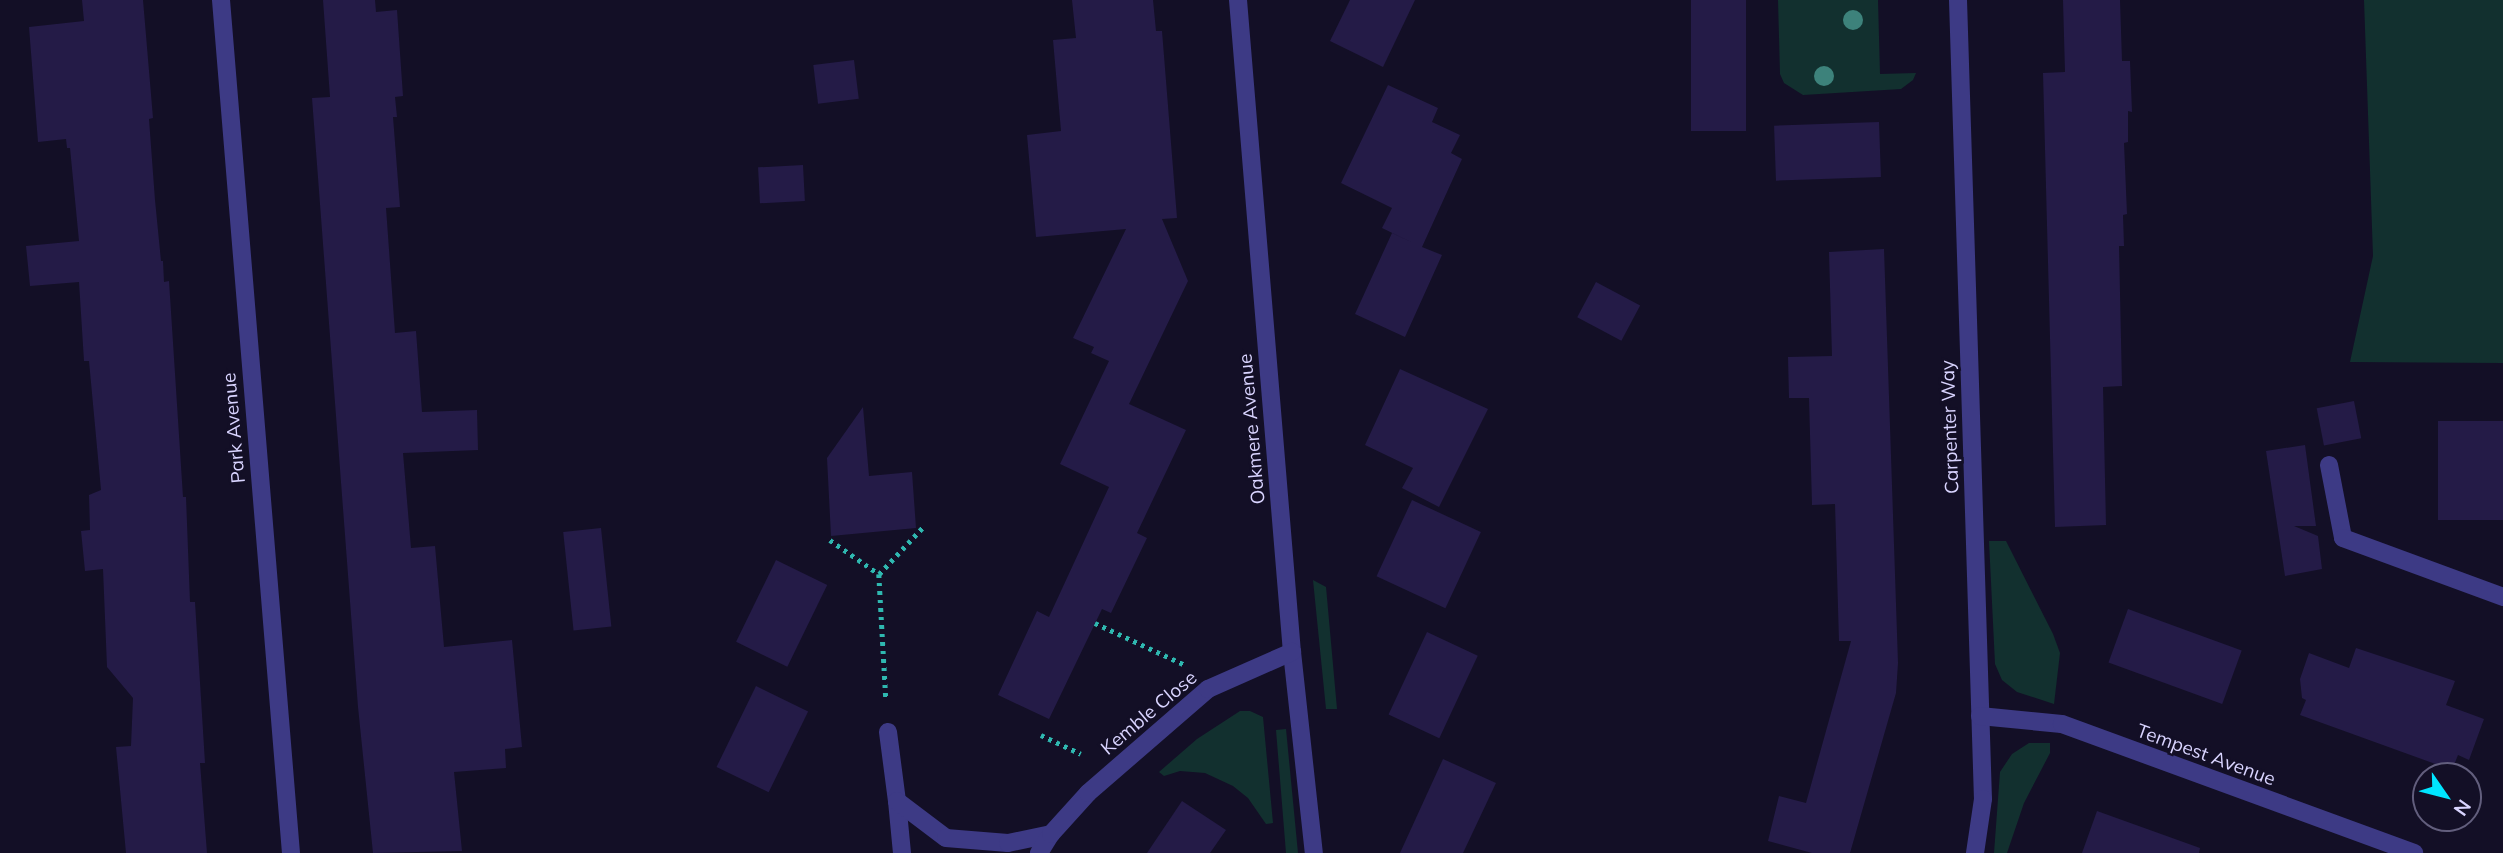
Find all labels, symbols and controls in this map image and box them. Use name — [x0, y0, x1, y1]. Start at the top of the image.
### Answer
street label: Oakmere Avenue — [1234, 353, 1270, 505]
street label: Carpenter Way — [1936, 360, 1964, 494]
street label: Park Avenue — [218, 372, 250, 484]
street label: Kemble Close — [1096, 666, 1202, 760]
street label: Tempest Avenue — [2134, 719, 2278, 791]
north arrow — [2412, 762, 2482, 832]
text: N — [2449, 795, 2477, 821]

